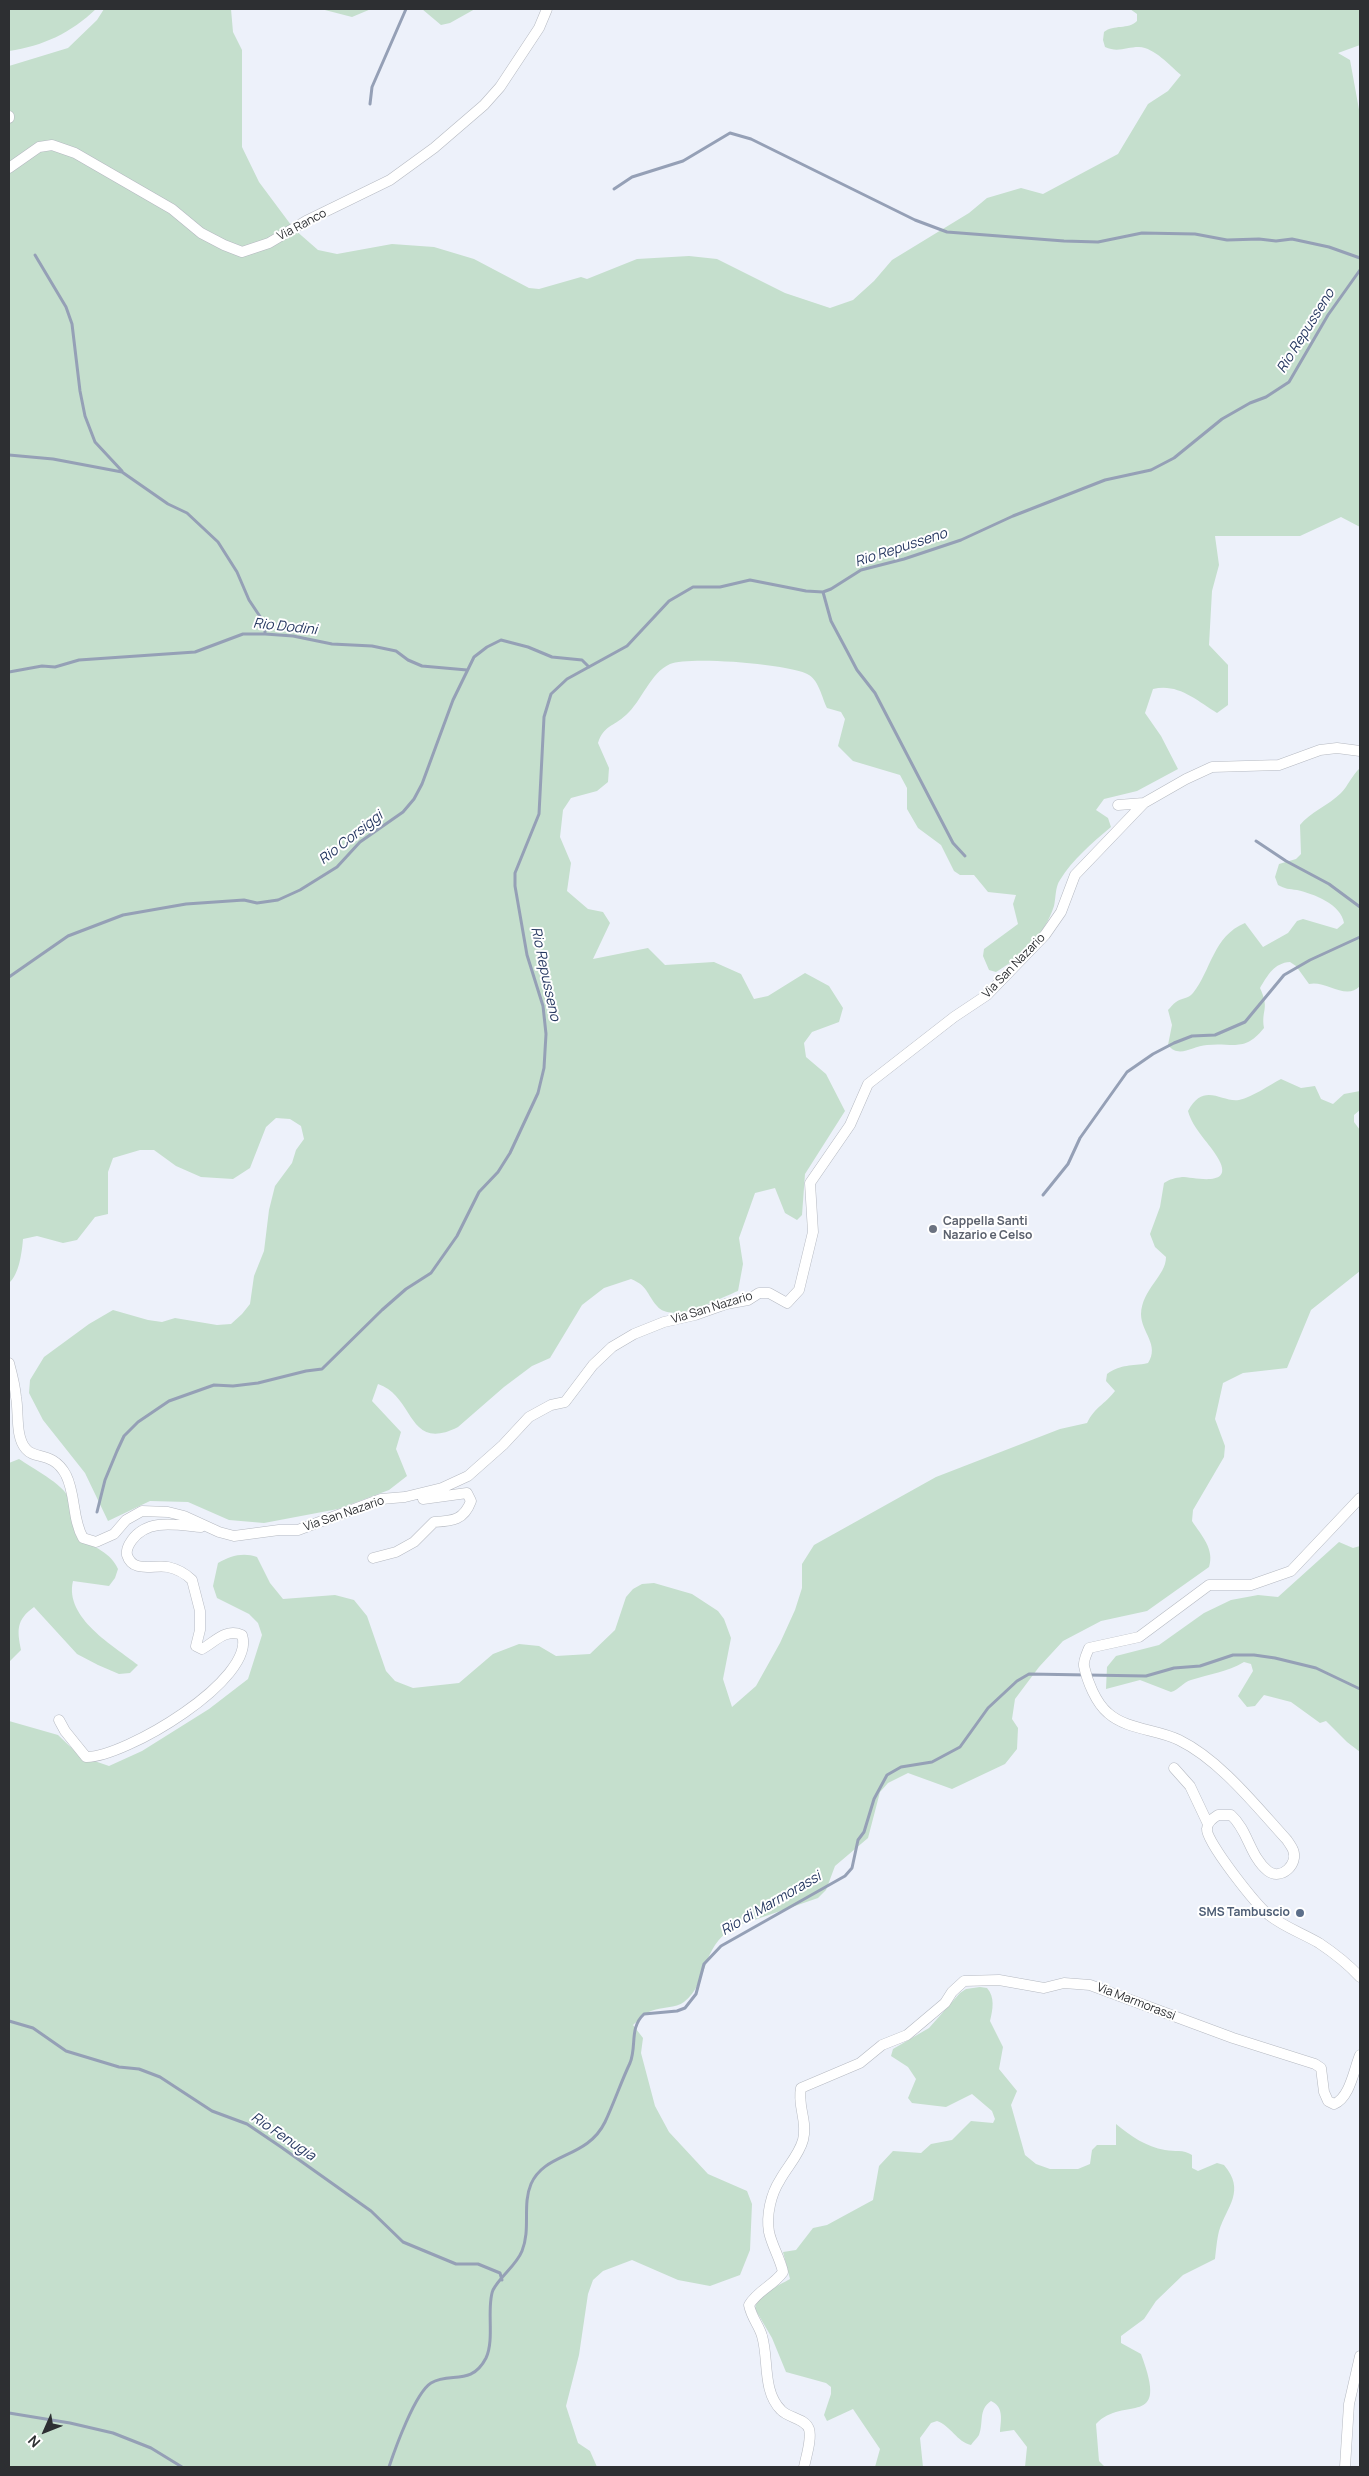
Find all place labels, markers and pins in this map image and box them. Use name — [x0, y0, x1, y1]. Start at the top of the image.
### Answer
place label: Cappella Santi Nazario e Celso — [943, 1215, 1032, 1243]
marker: Cappella Santi Nazario e Celso — [927, 1223, 939, 1235]
place label: SMS Tambuscio — [1199, 1906, 1290, 1920]
marker: SMS Tambuscio — [1294, 1907, 1306, 1919]

